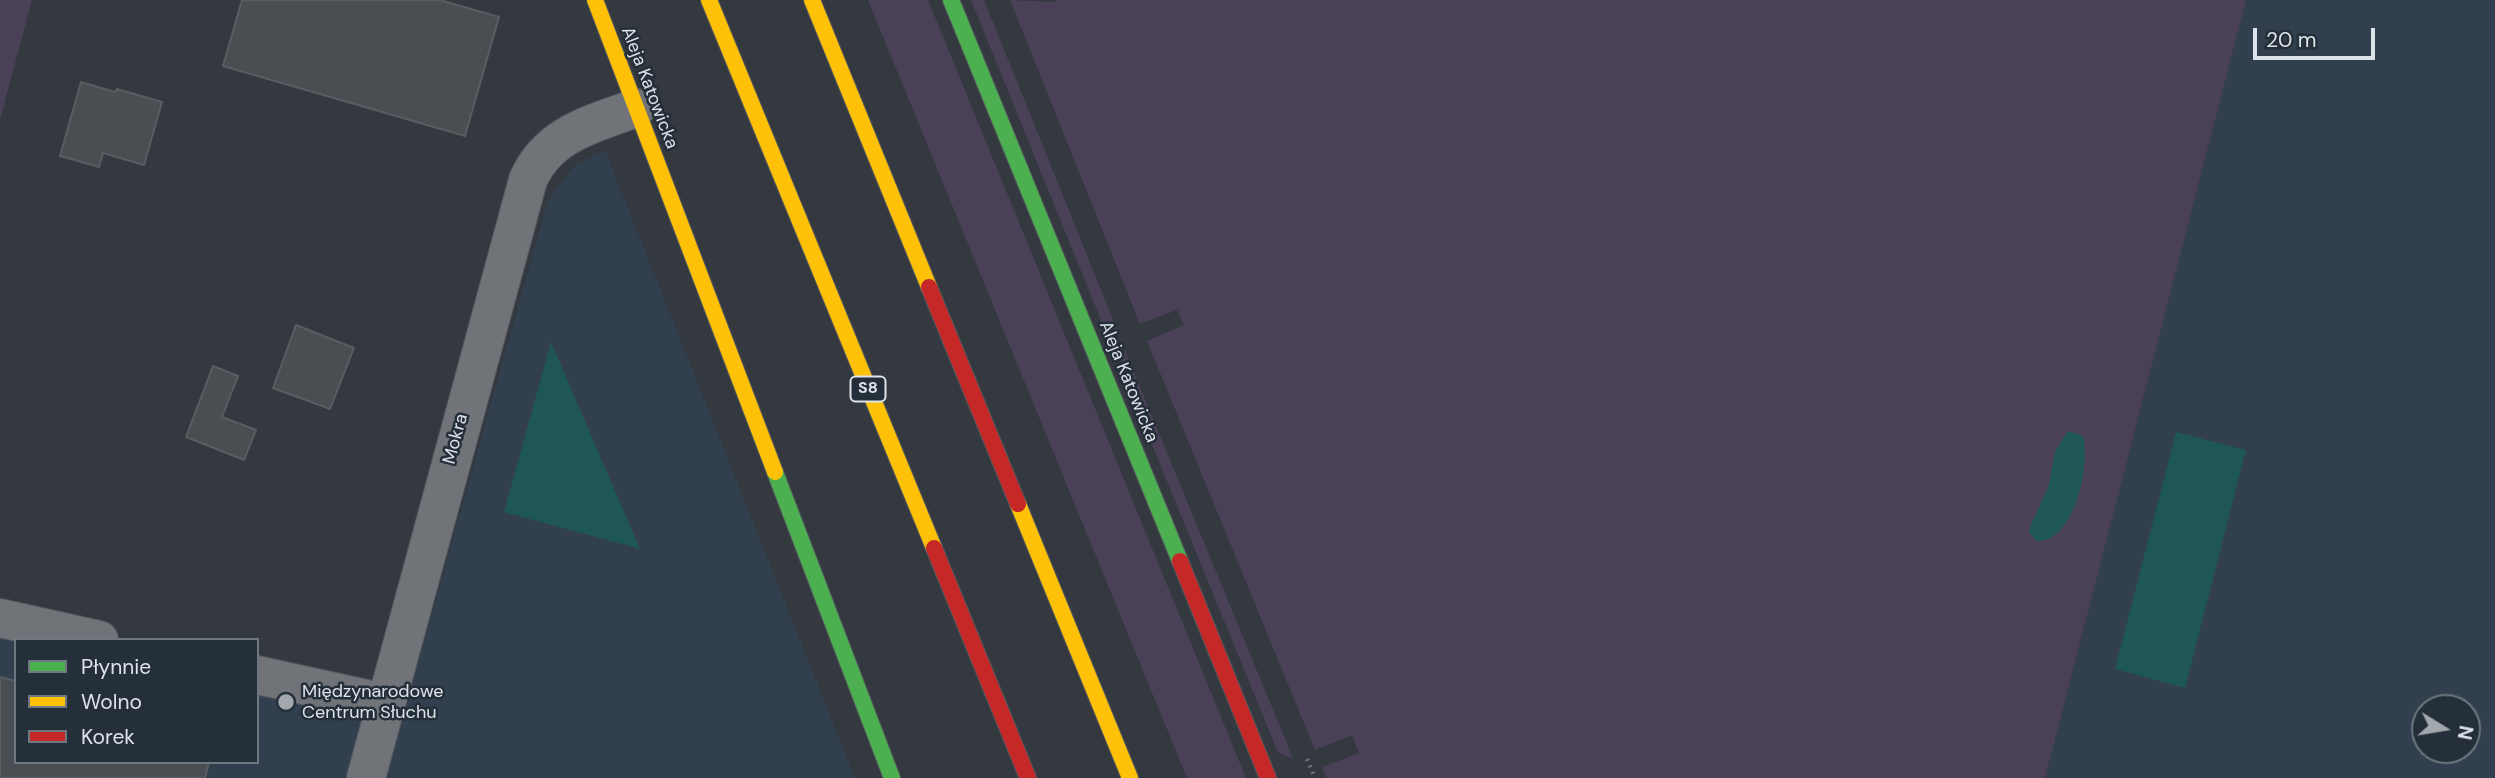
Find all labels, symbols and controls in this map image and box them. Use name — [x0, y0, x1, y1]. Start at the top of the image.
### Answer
scale bar — [2257, 14, 2380, 58]
street label: Aleja Katowicka — [616, 24, 682, 152]
text: 20 m — [2266, 26, 2317, 54]
street label: Aleja Katowicka — [1094, 318, 1162, 446]
road number: S8 — [850, 376, 886, 402]
street label: Mokra — [439, 411, 473, 467]
legend — [14, 638, 259, 764]
text: Płynnie — [81, 653, 151, 681]
place label: Międzynarodowe Centrum Słuchu — [302, 681, 444, 724]
text: Wolno — [81, 688, 142, 716]
marker: Międzynarodowe Centrum Słuchu — [276, 692, 296, 712]
north arrow — [2411, 694, 2481, 764]
text: Korek — [81, 723, 135, 751]
text: N — [2452, 724, 2479, 742]

